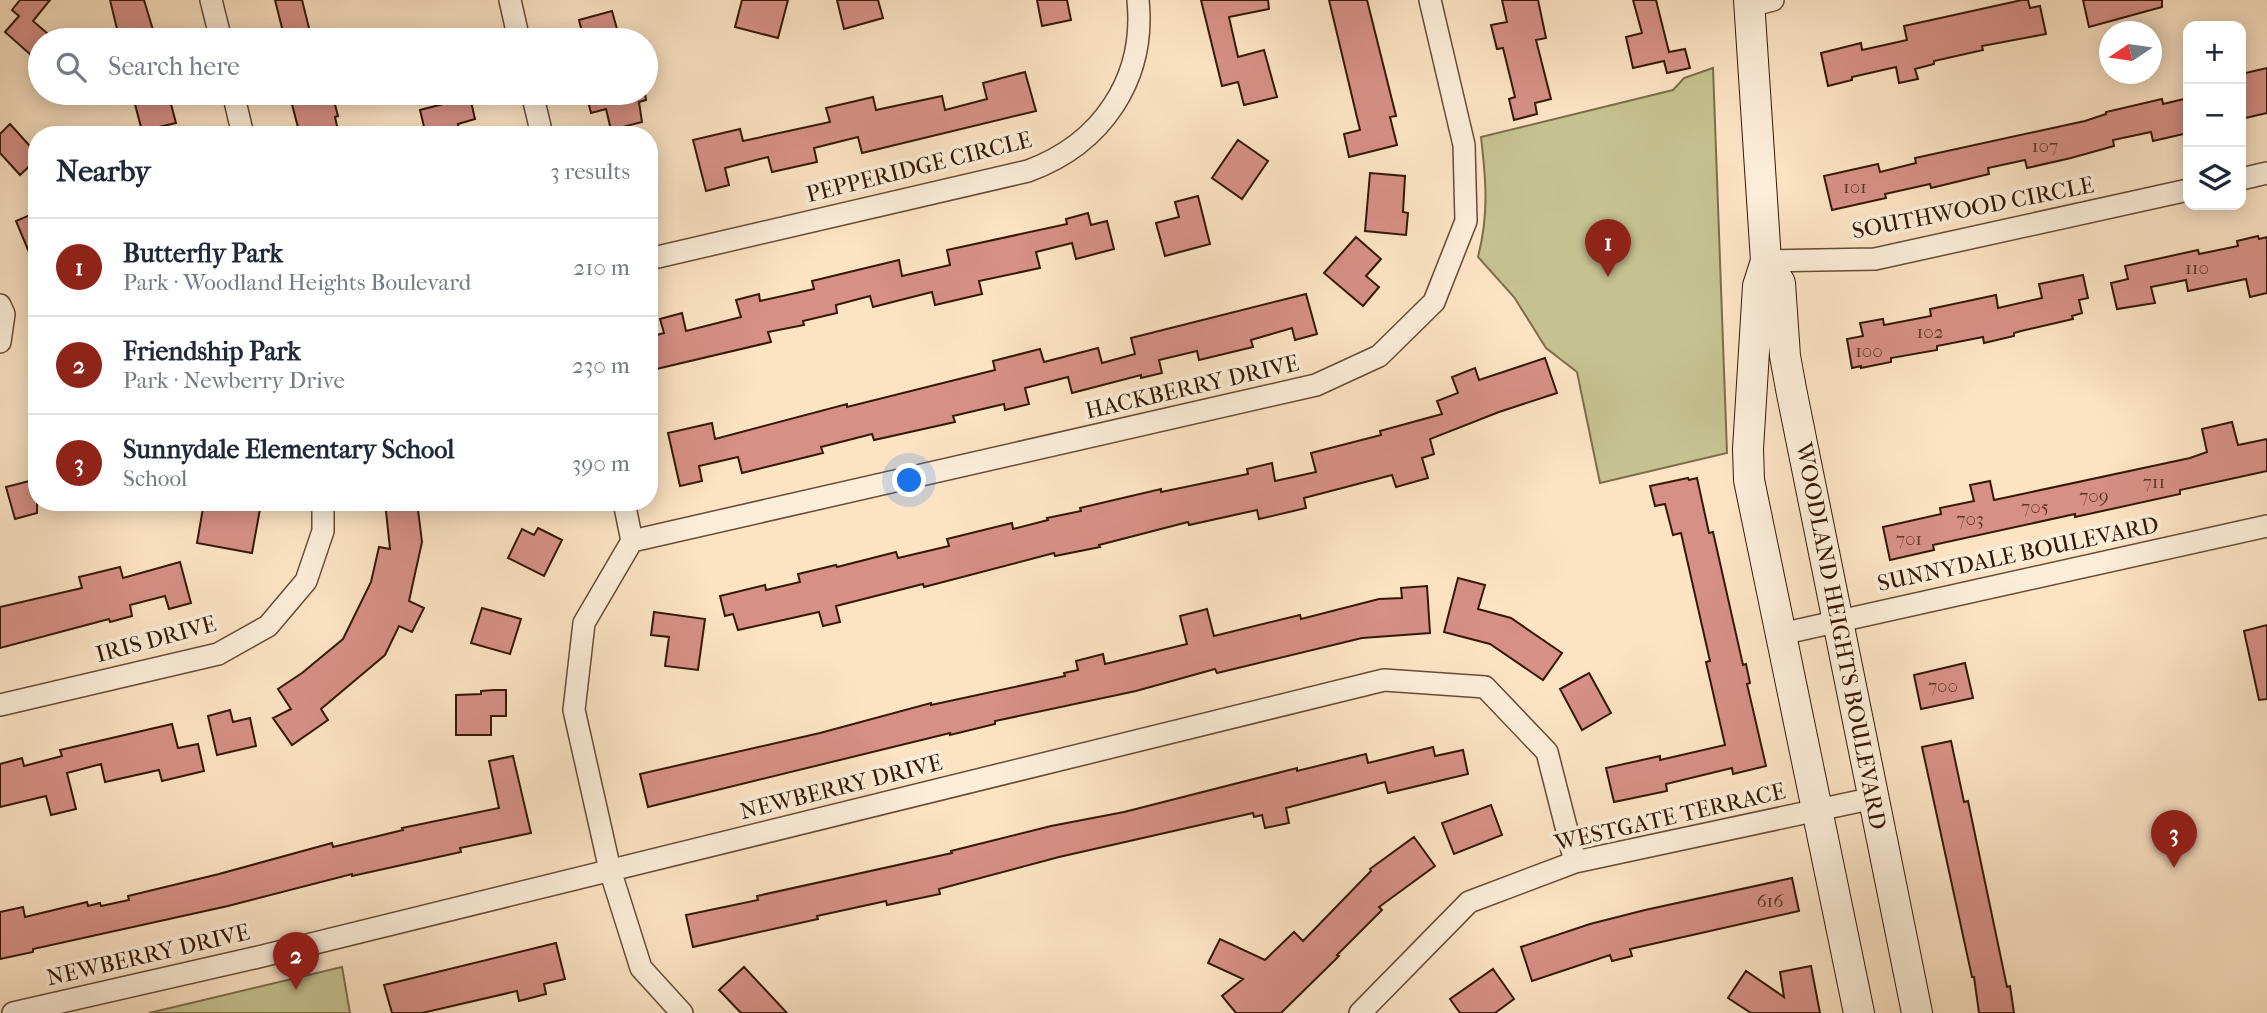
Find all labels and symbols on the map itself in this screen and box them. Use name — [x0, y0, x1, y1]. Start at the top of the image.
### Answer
north arrow — [2099, 21, 2162, 84]
street label: PEPPERIDGE CIRCLE — [803, 126, 1035, 208]
house number: 107 — [2032, 135, 2058, 157]
street label: SOUTHWOOD CIRCLE — [1850, 171, 2096, 245]
house number: 101 — [1843, 176, 1867, 198]
pin: 1 — [1585, 219, 1631, 277]
house number: 110 — [2185, 257, 2209, 279]
house number: 102 — [1917, 321, 1944, 343]
house number: 100 — [1855, 340, 1883, 362]
street label: HACKBERRY DRIVE — [1083, 349, 1301, 425]
street label: WOODLAND HEIGHTS BOULEVARD — [1790, 439, 1892, 832]
your location — [892, 463, 926, 497]
house number: 711 — [2143, 471, 2165, 493]
house number: 709 — [2079, 485, 2109, 507]
house number: 705 — [2021, 496, 2049, 518]
house number: 703 — [1956, 508, 1984, 530]
street label: SUNNYDALE BOULEVARD — [1875, 511, 2161, 597]
house number: 701 — [1896, 528, 1922, 550]
street label: IRIS DRIVE — [93, 610, 219, 668]
house number: 700 — [1928, 675, 1958, 697]
street label: NEWBERRY DRIVE — [737, 749, 945, 825]
street label: WESTGATE TERRACE — [1551, 777, 1788, 857]
pin: 3 — [2151, 810, 2197, 868]
house number: 616 — [1756, 890, 1784, 912]
street label: NEWBERRY DRIVE — [44, 918, 252, 992]
pin: 2 — [273, 932, 319, 990]

